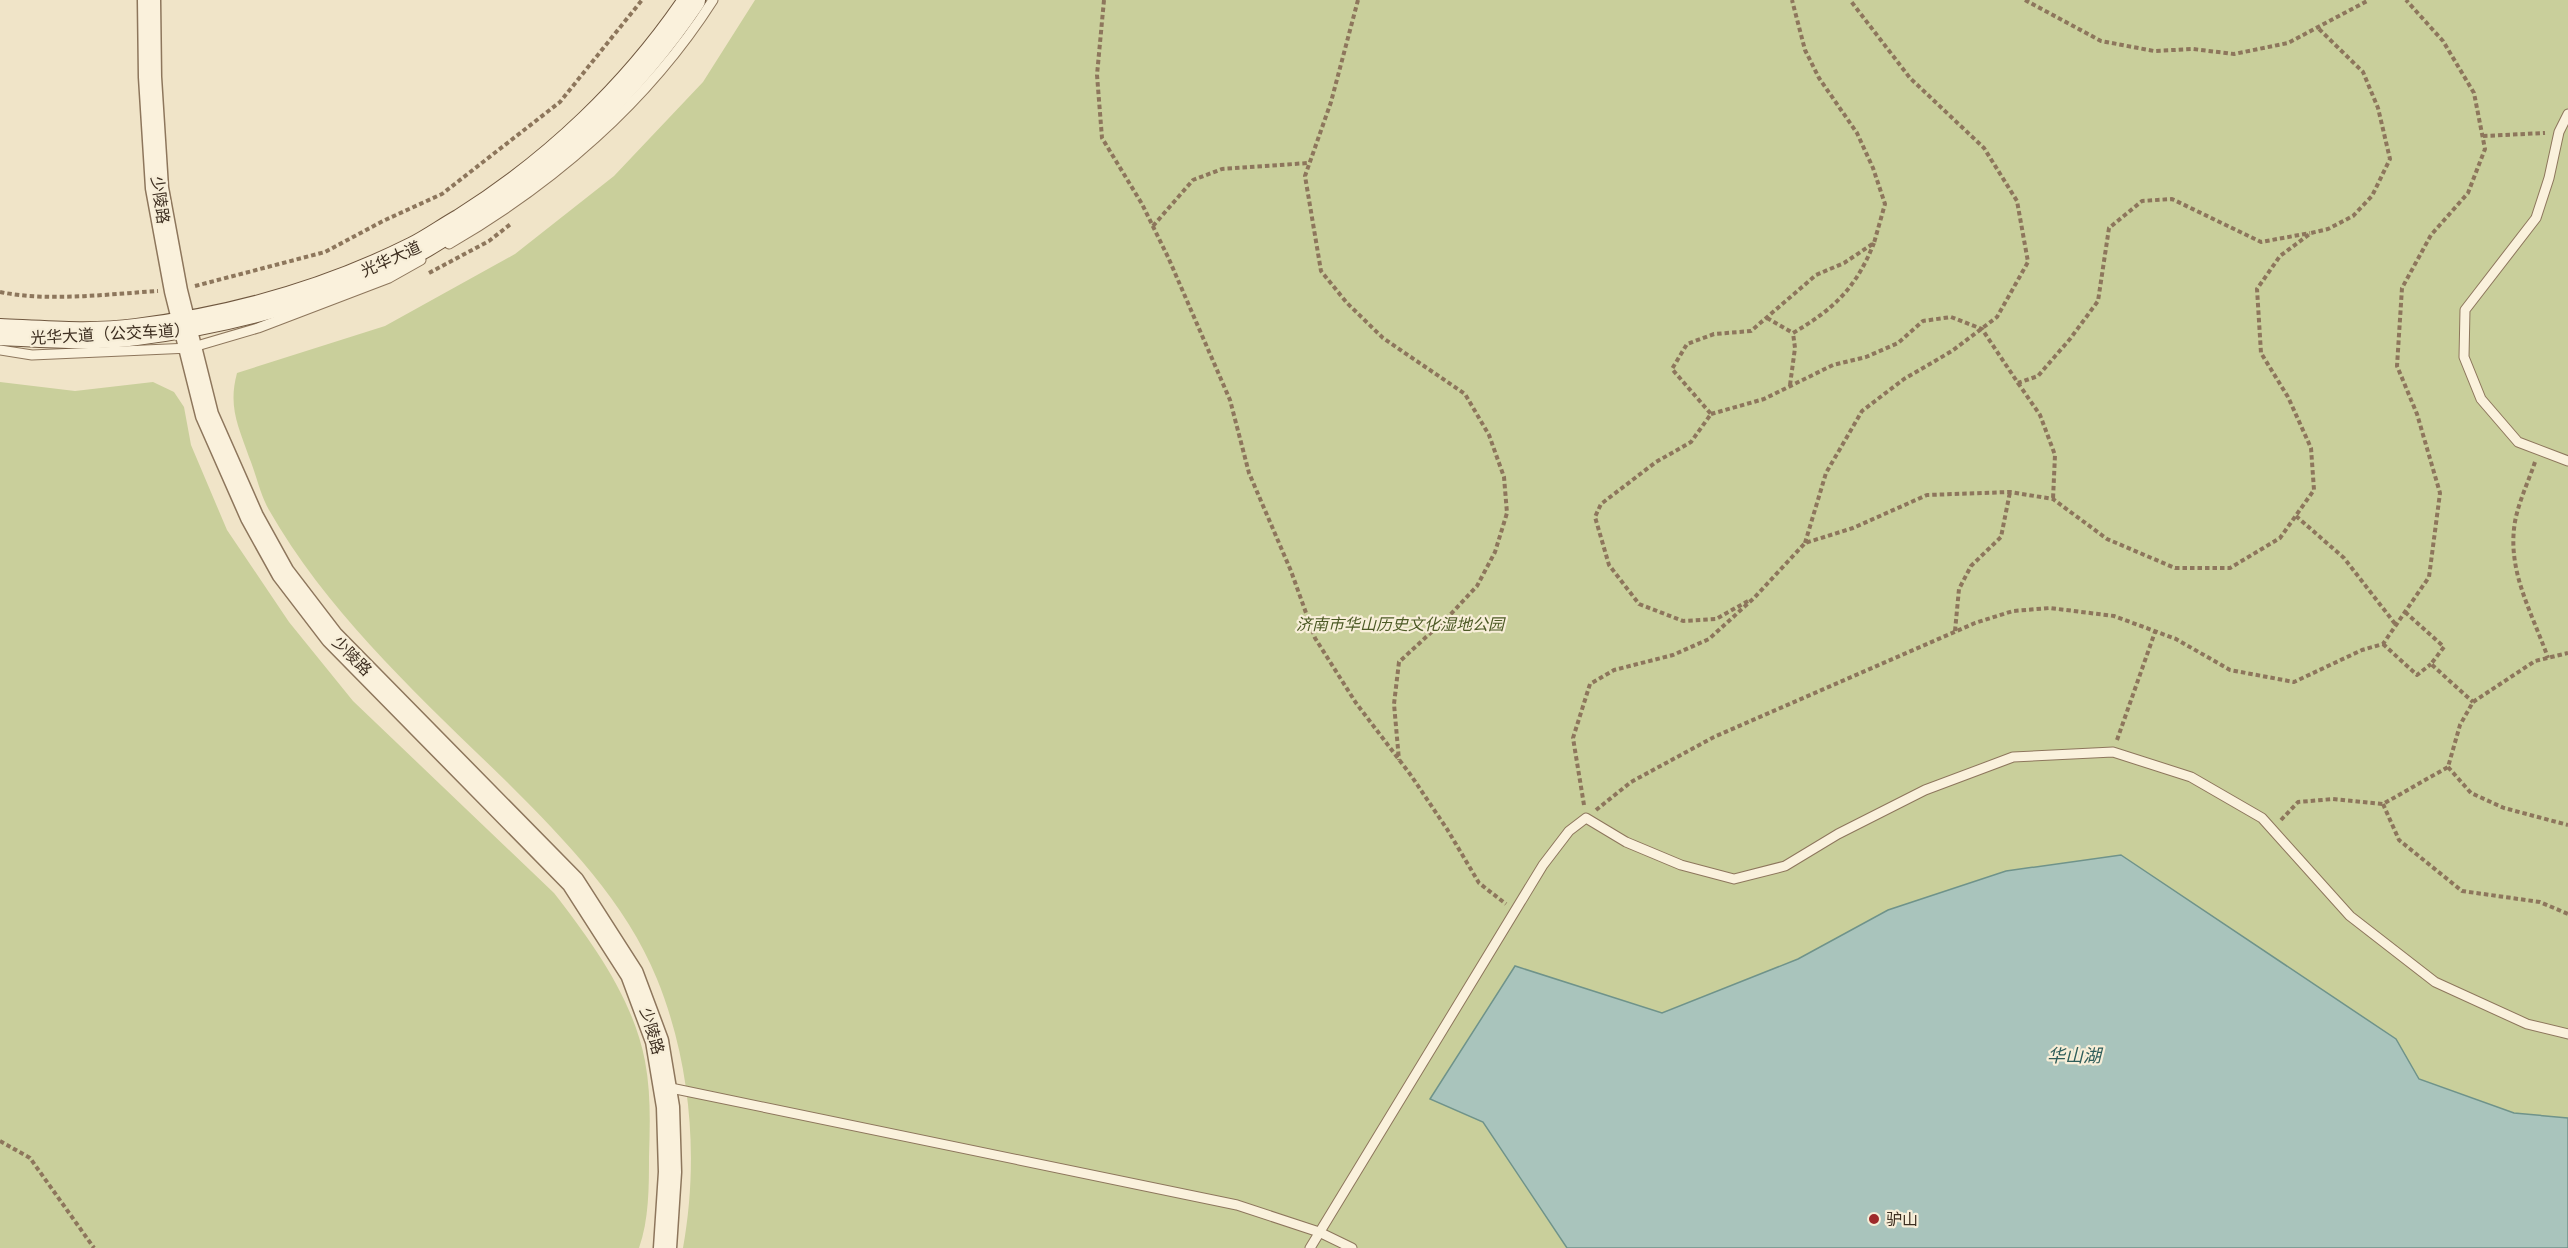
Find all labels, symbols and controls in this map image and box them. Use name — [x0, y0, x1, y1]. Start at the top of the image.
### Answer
street label: 少陵路 — [148, 175, 172, 225]
street label: 光华大道 — [358, 238, 424, 280]
street label: 光华大道（公交车道） — [30, 321, 190, 347]
park label: 济南市华山历史文化湿地公园 — [1296, 616, 1506, 633]
street label: 少陵路 — [329, 633, 375, 679]
street label: 少陵路 — [637, 1006, 667, 1056]
water label: 华山湖 — [2047, 1046, 2104, 1066]
place label: 驴山 — [1886, 1211, 1918, 1228]
marker: 驴山 — [1867, 1212, 1881, 1226]

